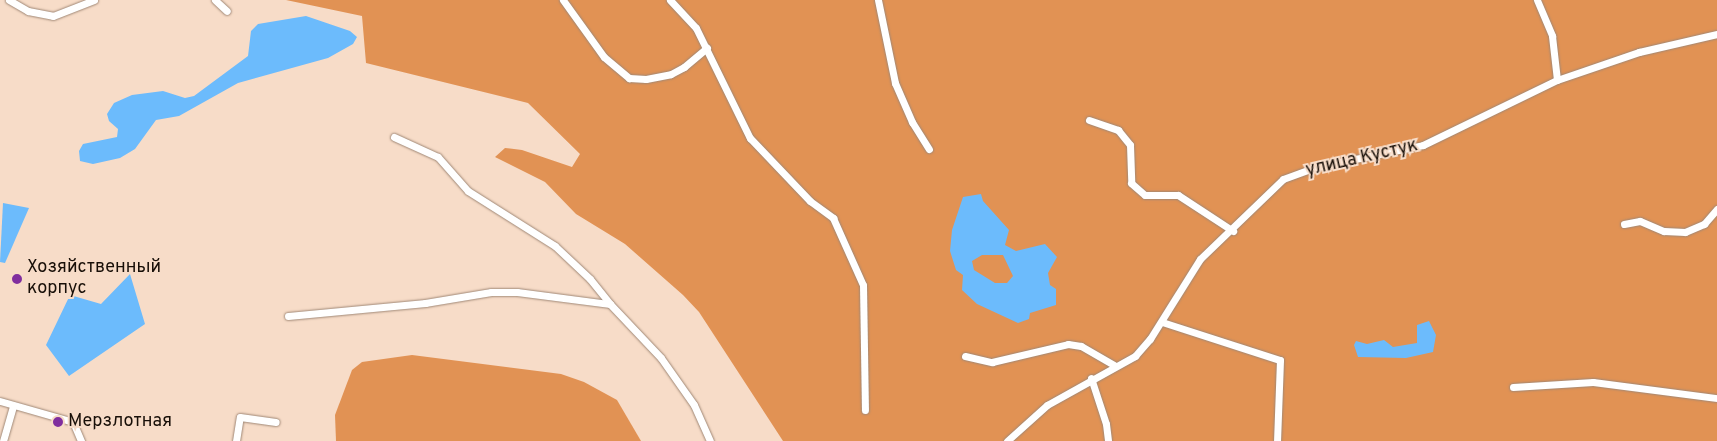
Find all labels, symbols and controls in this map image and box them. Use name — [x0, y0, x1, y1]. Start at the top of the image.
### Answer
street label: улица Кустук — [1304, 136, 1420, 182]
place label: Хозяйственный корпус — [27, 258, 161, 300]
marker: Хозяйственный корпус — [11, 273, 23, 285]
place label: Мерзлотная — [68, 411, 172, 433]
marker: Мерзлотная — [52, 416, 64, 428]

